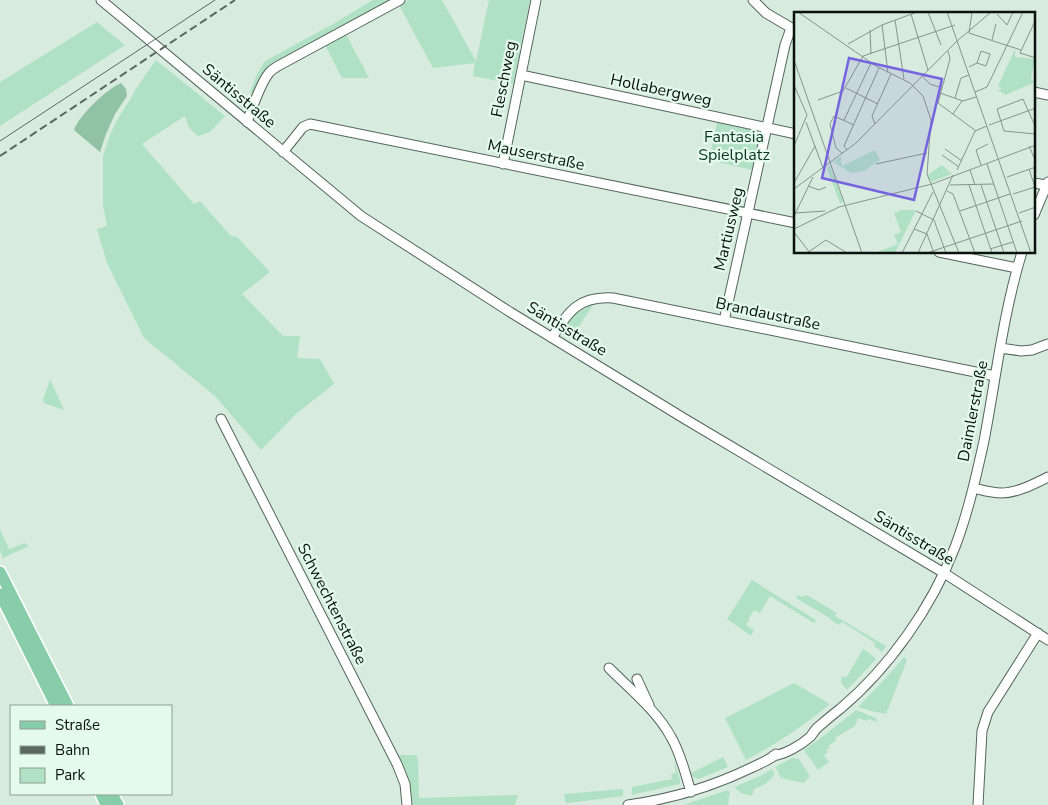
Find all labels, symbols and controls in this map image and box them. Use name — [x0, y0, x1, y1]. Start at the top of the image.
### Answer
inset map — [794, 12, 1036, 254]
street label: Fleschweg — [486, 39, 522, 119]
street label: Säntisstraße — [197, 59, 281, 133]
street label: Hollabergweg — [608, 69, 714, 111]
park label: Fantasia Spielplatz — [698, 126, 770, 166]
street label: Mauserstraße — [485, 134, 587, 176]
street label: Martiusweg — [709, 185, 749, 273]
street label: Brandaustraße — [714, 292, 822, 336]
street label: Säntisstraße — [523, 296, 611, 362]
street label: Daimlerstraße — [952, 359, 994, 463]
street label: Säntisstraße — [870, 505, 958, 571]
street label: Schwechtenstraße — [292, 540, 372, 668]
legend — [10, 705, 172, 795]
text: Straße — [55, 715, 100, 735]
text: Bahn — [55, 740, 90, 760]
text: Park — [55, 765, 85, 785]

